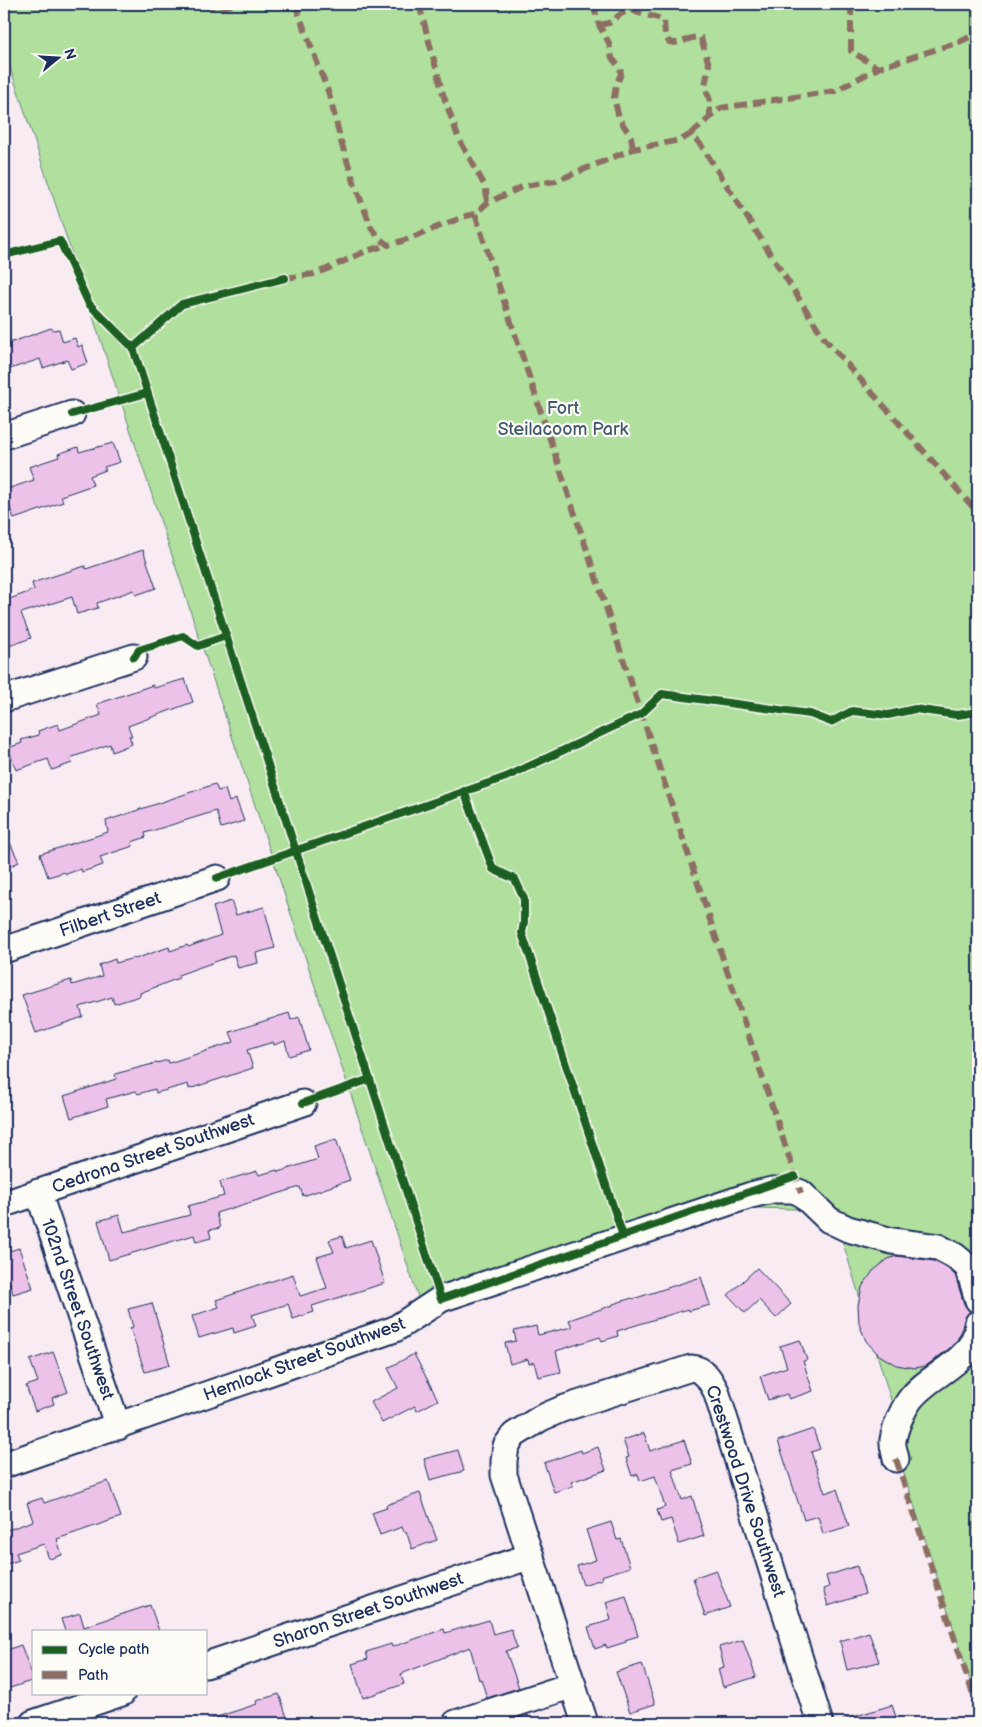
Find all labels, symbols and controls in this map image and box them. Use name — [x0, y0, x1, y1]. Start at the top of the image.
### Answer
north arrow — [32, 32, 82, 82]
text: N — [60, 47, 80, 62]
park label: Fort Steilacoom Park — [498, 398, 629, 440]
street label: Filbert Street — [57, 887, 164, 942]
street label: Cedrona Street Southwest — [49, 1109, 257, 1198]
street label: 102nd Street Southwest — [37, 1216, 119, 1403]
street label: Hemlock Street Southwest — [200, 1313, 408, 1406]
street label: Crestwood Drive Southwest — [701, 1382, 790, 1600]
street label: Sharon Street Southwest — [271, 1568, 466, 1653]
legend — [32, 1630, 208, 1694]
text: Cycle path — [78, 1640, 149, 1659]
text: Path — [78, 1666, 108, 1685]

